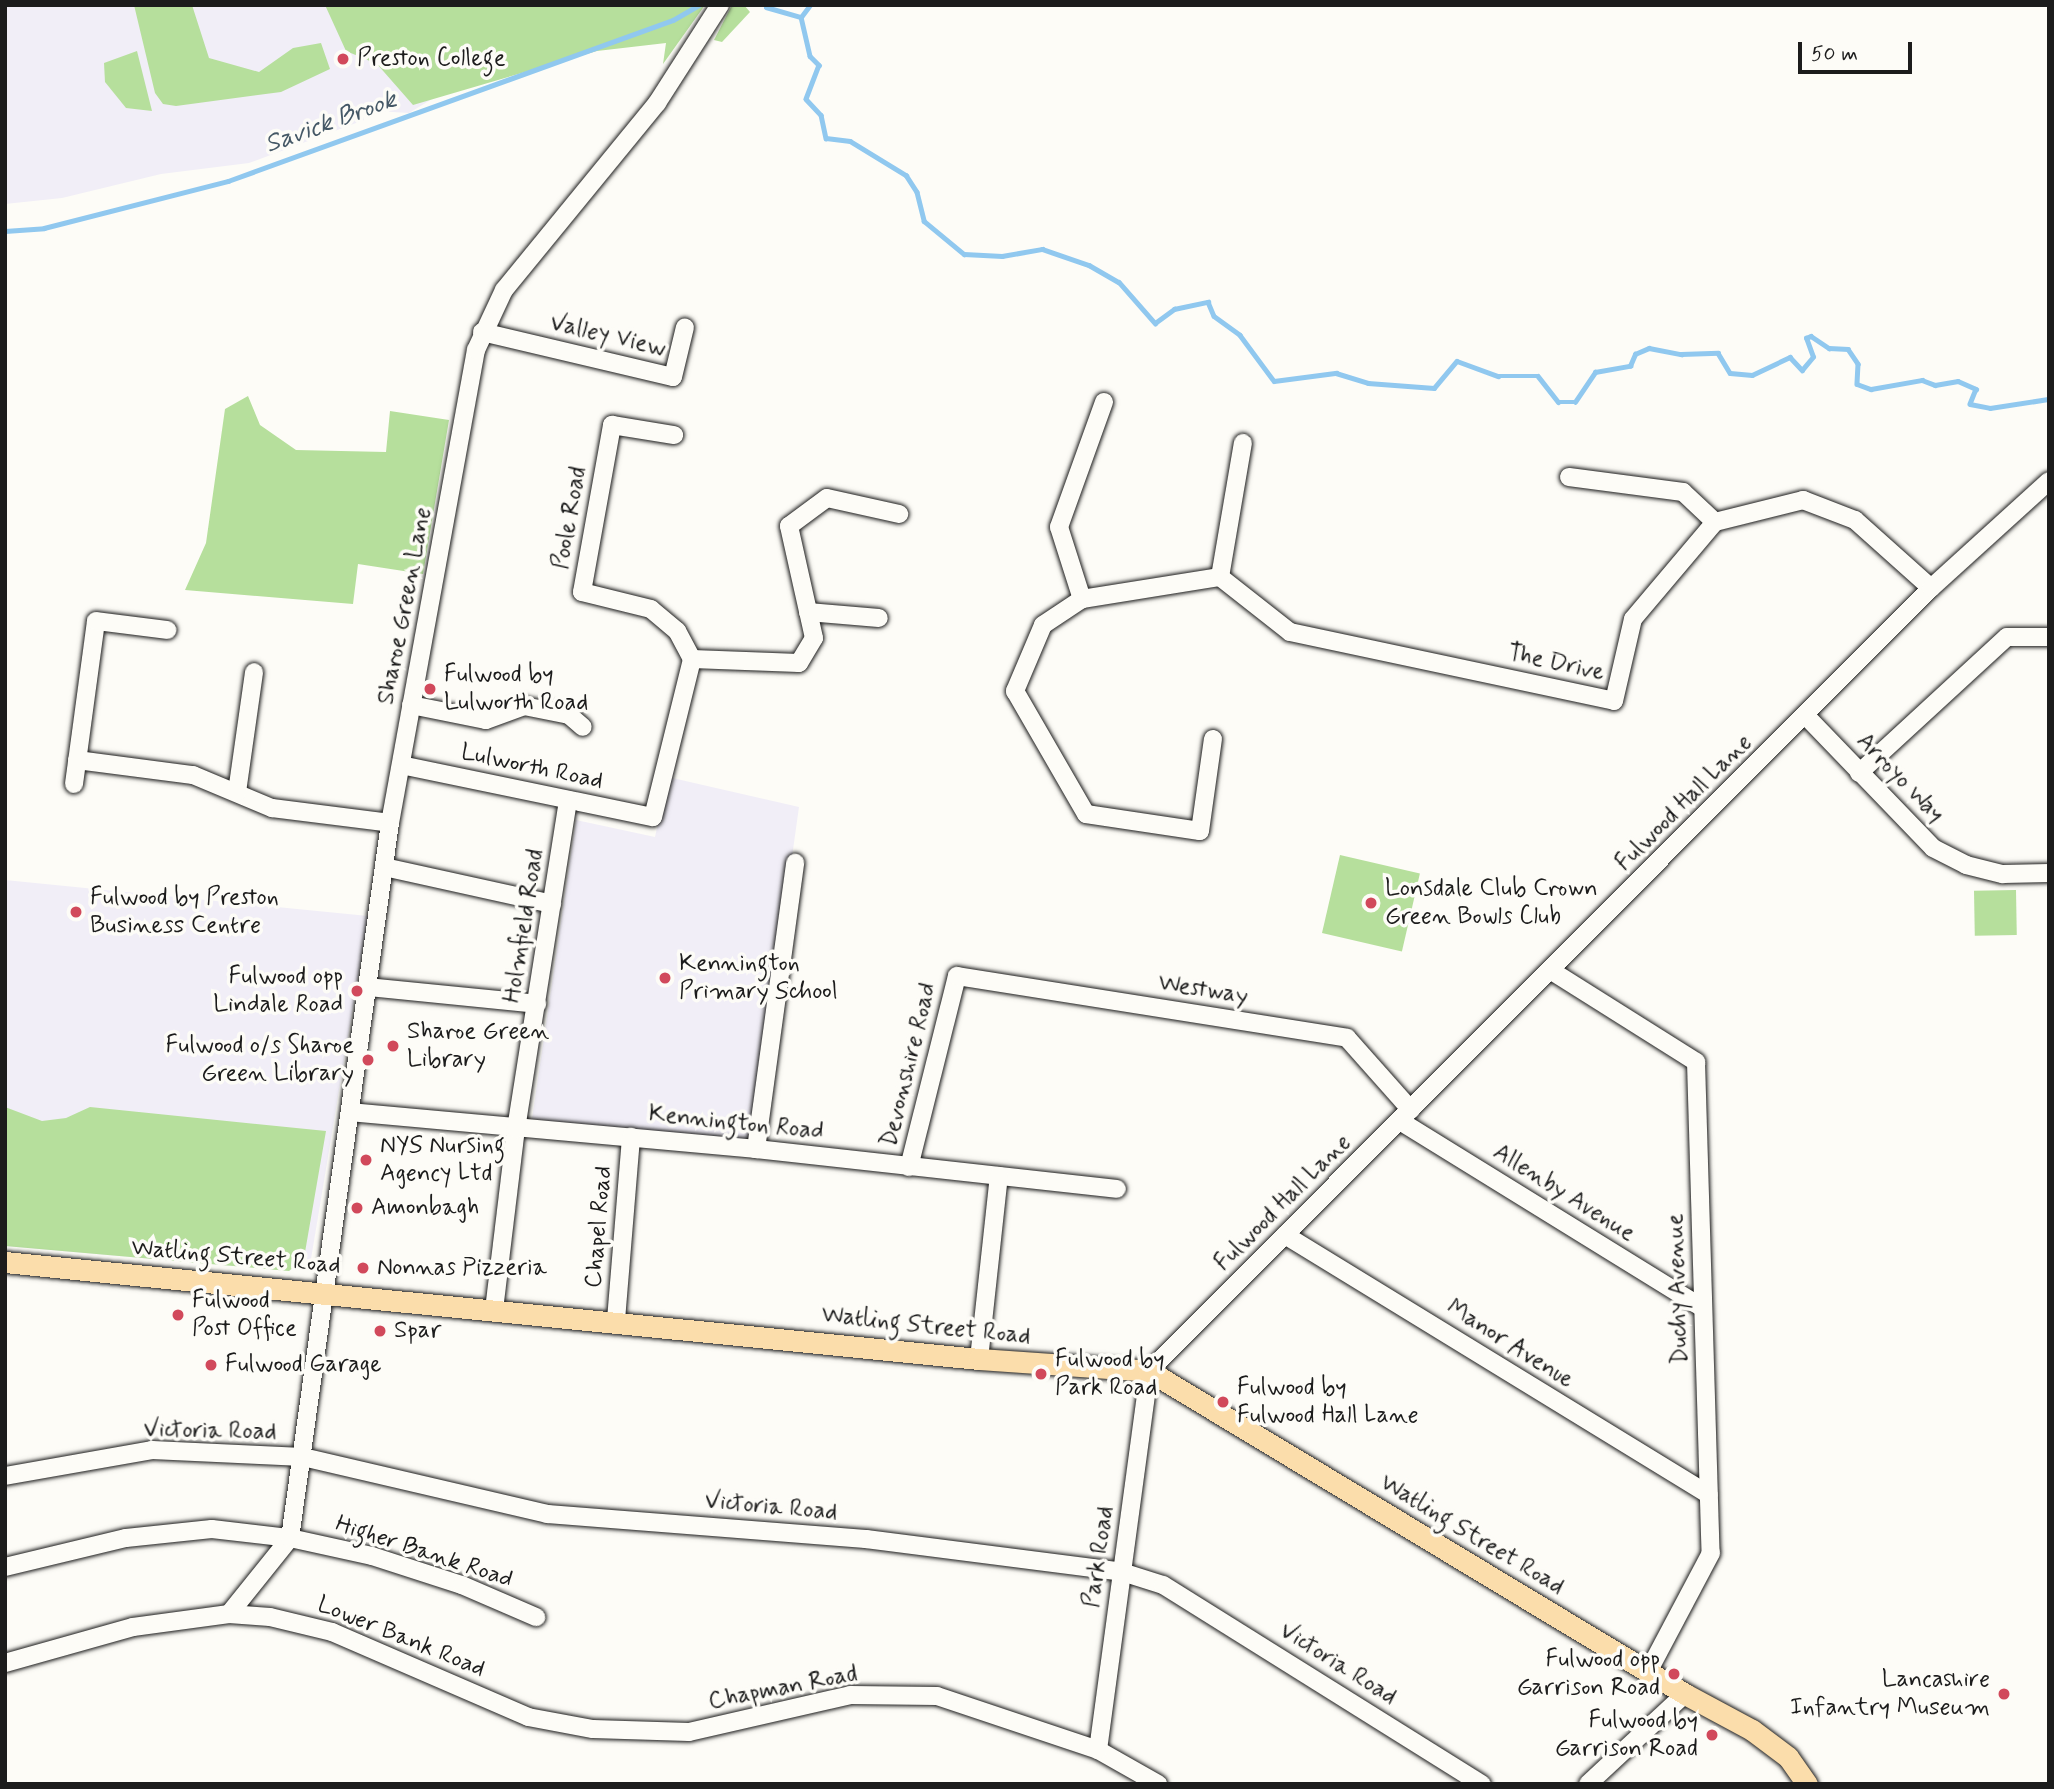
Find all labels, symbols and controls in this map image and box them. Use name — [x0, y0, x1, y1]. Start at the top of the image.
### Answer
scale bar — [1802, 28, 1916, 72]
text: 50 m — [1811, 40, 1858, 68]
place label: Preston College — [357, 45, 508, 73]
marker: Preston College — [335, 51, 351, 67]
water label: Savick Brook — [261, 85, 401, 161]
street label: Valley View — [549, 309, 667, 363]
street label: Poole Road — [547, 465, 593, 571]
street label: Sharoe Green Lane — [372, 505, 438, 707]
street label: The Drive — [1506, 639, 1606, 687]
place label: Fulwood by Lulworth Road — [444, 661, 588, 717]
marker: Fulwood by Lulworth Road — [422, 681, 438, 697]
street label: Arroyo Way — [1848, 725, 1952, 831]
street label: Fulwood Hall Lane — [1610, 729, 1758, 877]
street label: Lulworth Road — [458, 738, 606, 796]
street label: Holmfield Road — [498, 848, 550, 1004]
place label: Lonsdale Club Crown Green Bowls Club — [1385, 875, 1599, 931]
place label: Fulwood by Preston Business Centre — [90, 884, 278, 940]
marker: Lonsdale Club Crown Green Bowls Club — [1363, 895, 1379, 911]
marker: Fulwood by Preston Business Centre — [68, 904, 84, 920]
place label: Kennington Primary School — [679, 950, 837, 1006]
place label: Fulwood opp Lindale Road — [213, 963, 343, 1019]
street label: Westway — [1156, 969, 1250, 1011]
marker: Kennington Primary School — [657, 970, 673, 986]
street label: Devonshire Road — [875, 980, 943, 1150]
marker: Fulwood opp Lindale Road — [349, 983, 365, 999]
place label: Sharoe Green Library — [407, 1018, 548, 1074]
place label: Fulwood o/s Sharoe Green Library — [163, 1032, 354, 1088]
marker: Sharoe Green Library — [385, 1038, 401, 1054]
marker: Fulwood o/s Sharoe Green Library — [360, 1052, 376, 1068]
street label: Kennington Road — [647, 1100, 825, 1146]
street label: Fulwood Hall Lane — [1209, 1129, 1357, 1277]
place label: NYS Nursing Agency Ltd — [380, 1132, 505, 1188]
street label: Allenby Avenue — [1487, 1137, 1641, 1249]
marker: NYS Nursing Agency Ltd — [358, 1152, 374, 1168]
street label: Chapel Road — [579, 1165, 619, 1289]
place label: Amonbagh — [371, 1194, 479, 1222]
marker: Amonbagh — [349, 1200, 365, 1216]
street label: Duchy Avenue — [1661, 1217, 1695, 1361]
street label: Watling Street Road — [131, 1234, 341, 1280]
place label: Nonnas Pizzeria — [377, 1254, 545, 1282]
marker: Nonnas Pizzeria — [355, 1260, 371, 1276]
place label: Fulwood Post Office — [192, 1287, 297, 1343]
street label: Manor Avenue — [1439, 1292, 1581, 1396]
street label: Watling Street Road — [820, 1301, 1032, 1351]
marker: Fulwood Post Office — [170, 1307, 186, 1323]
place label: Spar — [394, 1317, 441, 1345]
marker: Spar — [372, 1323, 388, 1339]
place label: Fulwood by Park Road — [1055, 1346, 1163, 1402]
place label: Fulwood Garage — [225, 1351, 381, 1379]
marker: Fulwood Garage — [203, 1357, 219, 1373]
marker: Fulwood by Park Road — [1033, 1366, 1049, 1382]
place label: Fulwood by Fulwood Hall Lane — [1237, 1374, 1418, 1430]
marker: Fulwood by Fulwood Hall Lane — [1215, 1394, 1231, 1410]
street label: Victoria Road — [143, 1415, 277, 1447]
street label: Watling Street Road — [1375, 1469, 1569, 1601]
street label: Victoria Road — [703, 1487, 839, 1527]
street label: Park Road — [1078, 1504, 1120, 1610]
street label: Higher Bank Road — [335, 1511, 513, 1593]
street label: Lower Bank Road — [314, 1591, 488, 1683]
street label: Victoria Road — [1274, 1617, 1402, 1711]
place label: Fulwood opp Garrison Road — [1518, 1646, 1660, 1702]
street label: Chapman Road — [707, 1660, 859, 1716]
marker: Fulwood opp Garrison Road — [1666, 1666, 1682, 1682]
place label: Lancashire Infantry Museum — [1790, 1666, 1990, 1722]
marker: Lancashire Infantry Museum — [1996, 1686, 2012, 1702]
place label: Fulwood by Garrison Road — [1556, 1707, 1698, 1763]
marker: Fulwood by Garrison Road — [1704, 1727, 1720, 1743]

